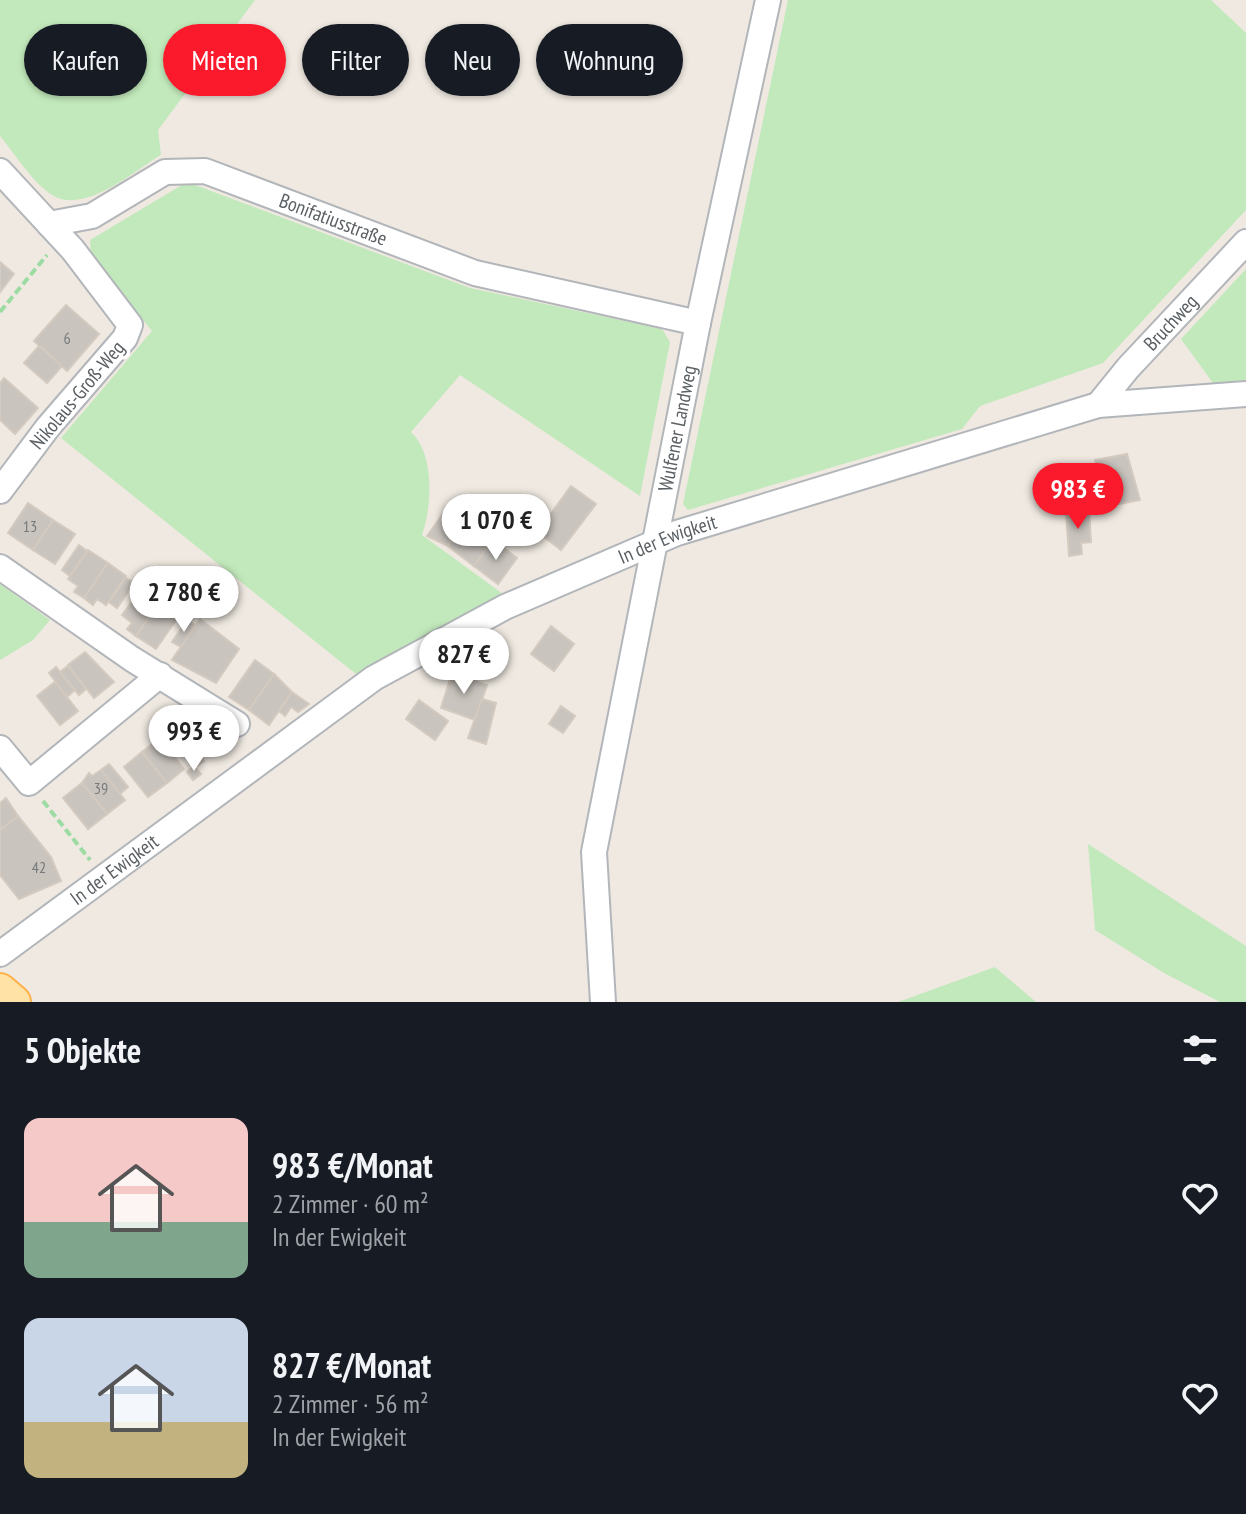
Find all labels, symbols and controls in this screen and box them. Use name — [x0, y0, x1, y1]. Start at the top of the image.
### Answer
chip: Kaufen — [24, 24, 147, 96]
chip: Mieten — [163, 24, 286, 96]
chip: Filter — [302, 24, 409, 96]
chip: Neu — [425, 24, 520, 96]
chip: Wohnung — [536, 24, 683, 96]
street label: Bonifatiusstraße — [276, 187, 391, 252]
street label: Bruchweg — [1138, 289, 1203, 356]
house number: 6 — [63, 328, 71, 348]
street label: Nikolaus-Groß-Weg — [24, 335, 130, 455]
street label: Wulfener Landweg — [652, 363, 702, 494]
pin: 983 € — [1022, 463, 1134, 531]
text: 983 € — [1050, 472, 1106, 505]
pin: 1 070 € — [422, 494, 570, 562]
text: 1 070 € — [460, 503, 532, 536]
street label: In der Ewigkeit — [614, 509, 720, 570]
house number: 13 — [23, 516, 37, 536]
pin: 2 780 € — [110, 566, 258, 634]
text: 2 780 € — [148, 575, 220, 608]
pin: 827 € — [408, 628, 520, 696]
text: 827 € — [437, 637, 491, 670]
pin: 993 € — [138, 705, 250, 773]
text: 993 € — [166, 714, 222, 747]
house number: 39 — [94, 778, 108, 798]
street label: In der Ewigkeit — [65, 828, 164, 911]
house number: 42 — [32, 857, 46, 877]
text: 5 Objekte — [24, 1028, 141, 1072]
icon: filters — [1178, 1028, 1222, 1072]
text: 983 €/Monat — [272, 1143, 433, 1187]
icon: home — [88, 1150, 184, 1246]
icon: heart — [1178, 1176, 1222, 1220]
text: 2 Zimmer · 60 m² — [272, 1187, 429, 1220]
text: In der Ewigkeit — [272, 1220, 406, 1253]
text: 827 €/Monat — [272, 1343, 431, 1387]
icon: home — [88, 1350, 184, 1446]
icon: heart — [1178, 1376, 1222, 1420]
text: 2 Zimmer · 56 m² — [272, 1387, 429, 1420]
text: In der Ewigkeit — [272, 1420, 406, 1453]

